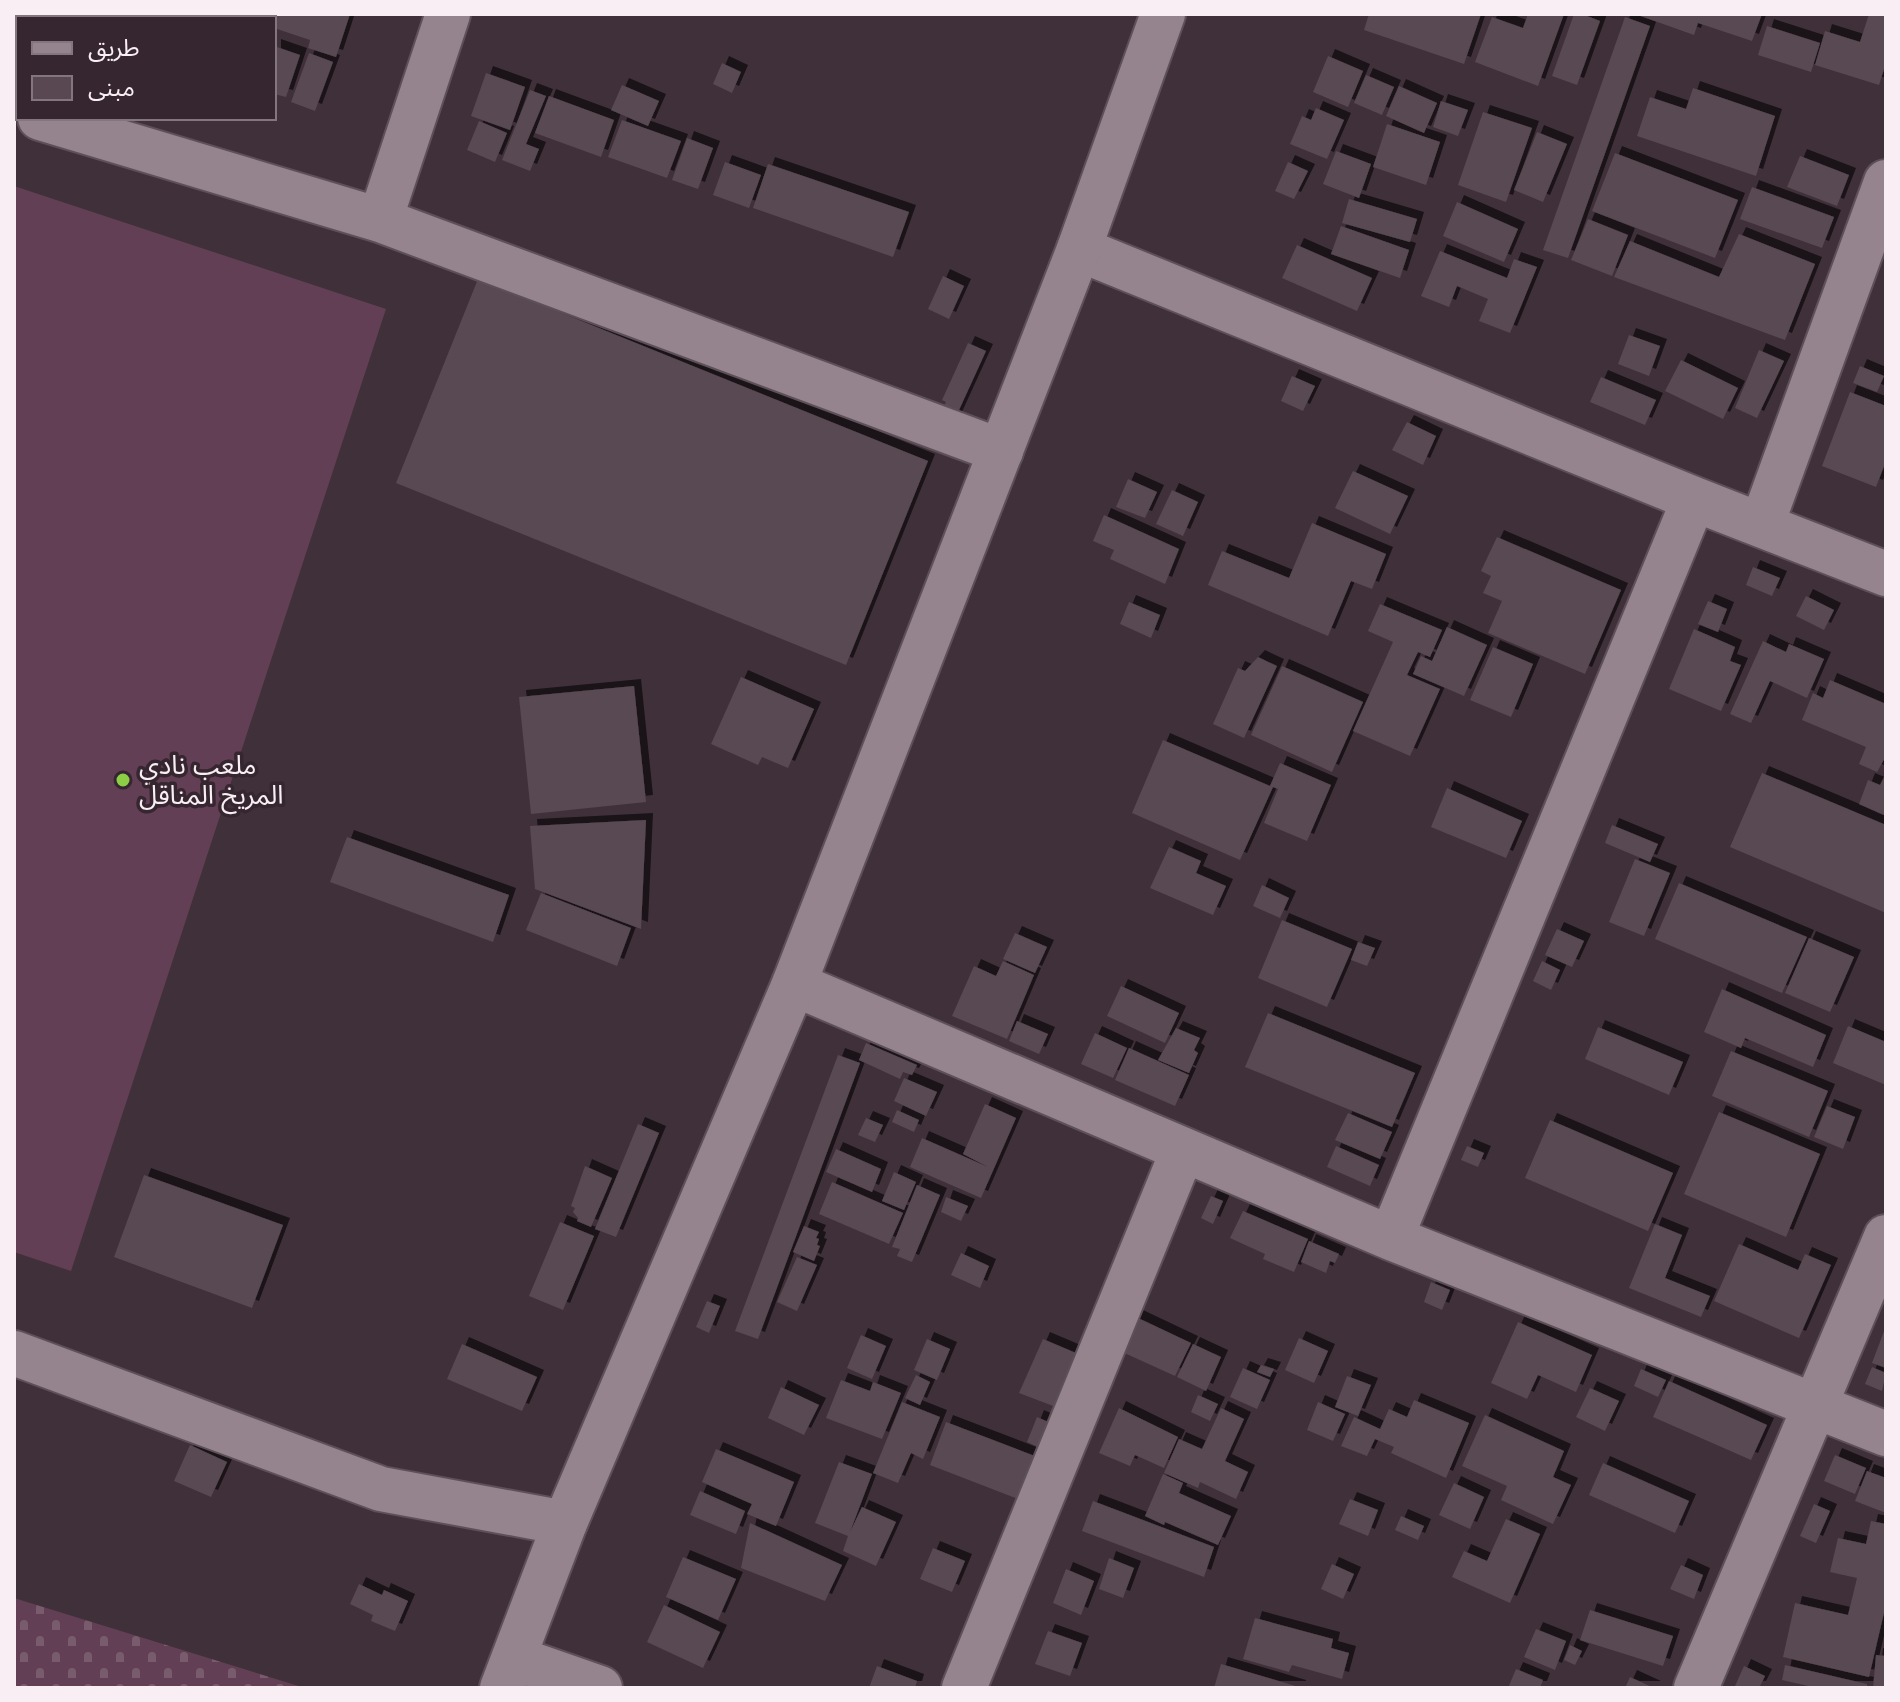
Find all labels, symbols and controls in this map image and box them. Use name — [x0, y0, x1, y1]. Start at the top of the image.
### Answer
legend — [16, 16, 276, 120]
text: طريق — [88, 34, 140, 63]
text: مبنى — [88, 74, 135, 101]
place label: ملعب نادي المريخ المناقل — [139, 750, 283, 815]
marker: ملعب نادي المريخ المناقل — [114, 771, 132, 789]

